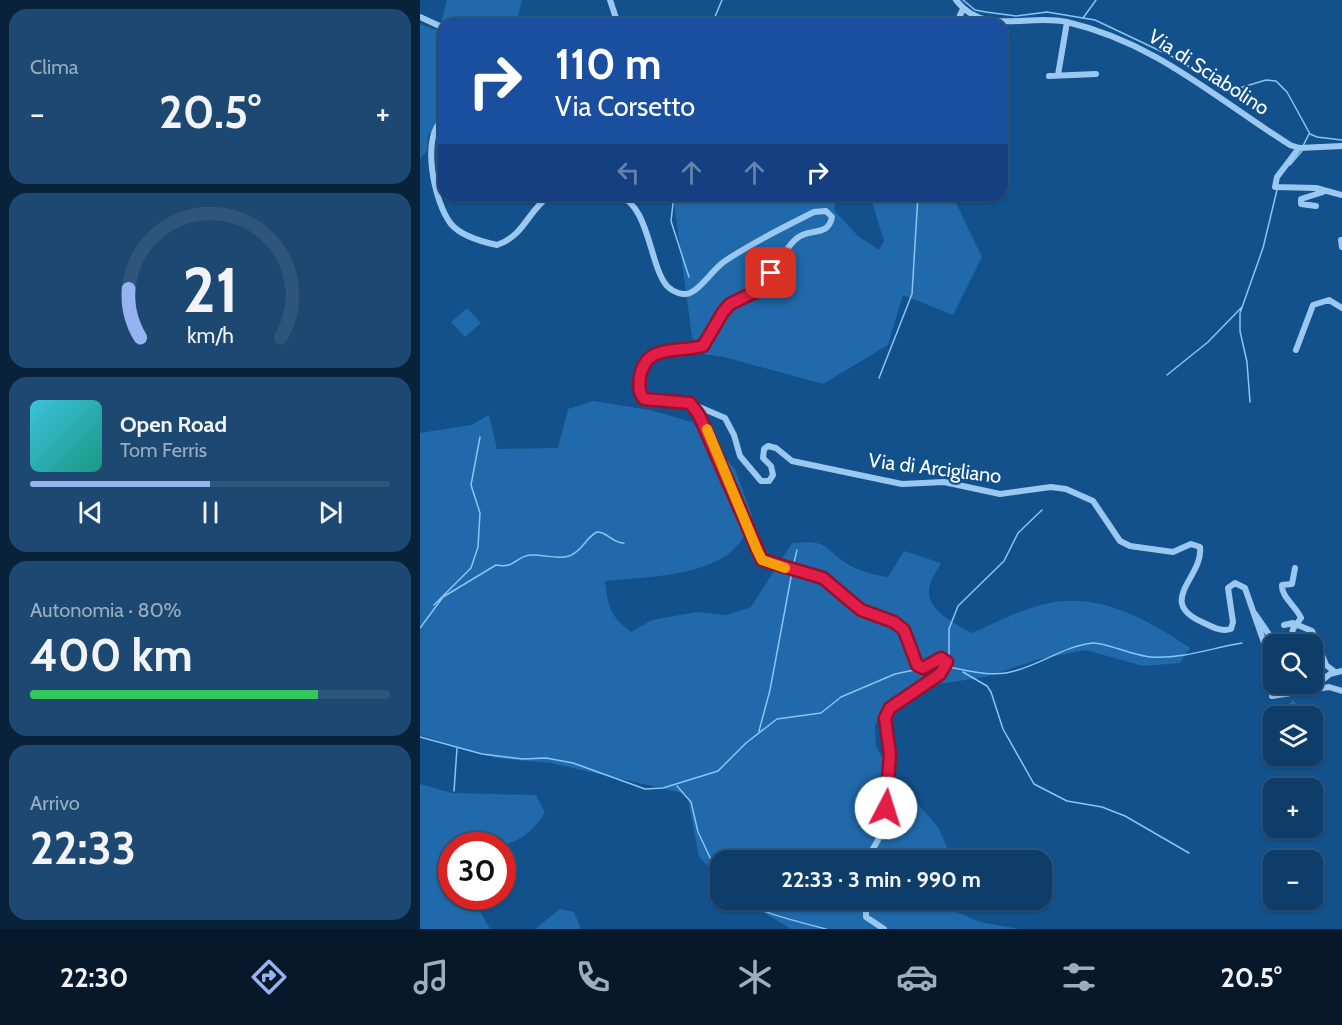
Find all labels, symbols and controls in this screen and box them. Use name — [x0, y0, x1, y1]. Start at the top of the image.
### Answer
street label: Via di Sciabolino — [1144, 24, 1274, 120]
text: 110 m — [555, 38, 662, 90]
icon: right — [456, 42, 534, 120]
text: Clima — [30, 55, 78, 79]
text: 20.5° — [159, 85, 261, 139]
text: Via Corsetto — [555, 90, 695, 123]
text: − — [30, 93, 45, 133]
text: + — [375, 93, 390, 133]
icon: left — [612, 156, 645, 189]
icon: ahead — [675, 156, 708, 189]
icon: ahead — [738, 156, 771, 189]
icon: right — [801, 156, 834, 189]
pin — [745, 247, 796, 298]
text: 21 — [182, 252, 238, 328]
icon: arrive — [754, 256, 787, 289]
text: km/h — [187, 322, 233, 348]
text: Open Road — [120, 411, 227, 438]
text: Tom Ferris — [120, 438, 207, 462]
street label: Via di Arcigliano — [867, 448, 1003, 488]
icon: previous — [74, 496, 107, 529]
icon: pause — [194, 496, 227, 529]
icon: next — [314, 496, 347, 529]
text: Autonomia · 80% — [30, 598, 182, 622]
text: 400 km — [30, 628, 193, 682]
map controls — [1263, 634, 1323, 910]
button: search — [1263, 634, 1323, 694]
button: layers — [1263, 706, 1323, 766]
position arrow — [854, 776, 918, 840]
button: + — [1263, 778, 1323, 838]
text: Arrivo — [30, 791, 80, 815]
text: 22:33 — [30, 821, 136, 875]
speed limit sign: 30 — [438, 832, 516, 910]
button: − — [1263, 850, 1323, 910]
text: 22:33 · 3 min · 990 m — [781, 866, 981, 893]
icon: directions — [248, 956, 290, 998]
icon: music — [410, 956, 452, 998]
icon: phone — [572, 956, 614, 998]
icon: climate — [734, 956, 776, 998]
icon: car — [896, 956, 938, 998]
icon: filters — [1058, 956, 1100, 998]
text: 22:30 — [60, 961, 128, 994]
text: 20.5° — [1221, 961, 1282, 994]

